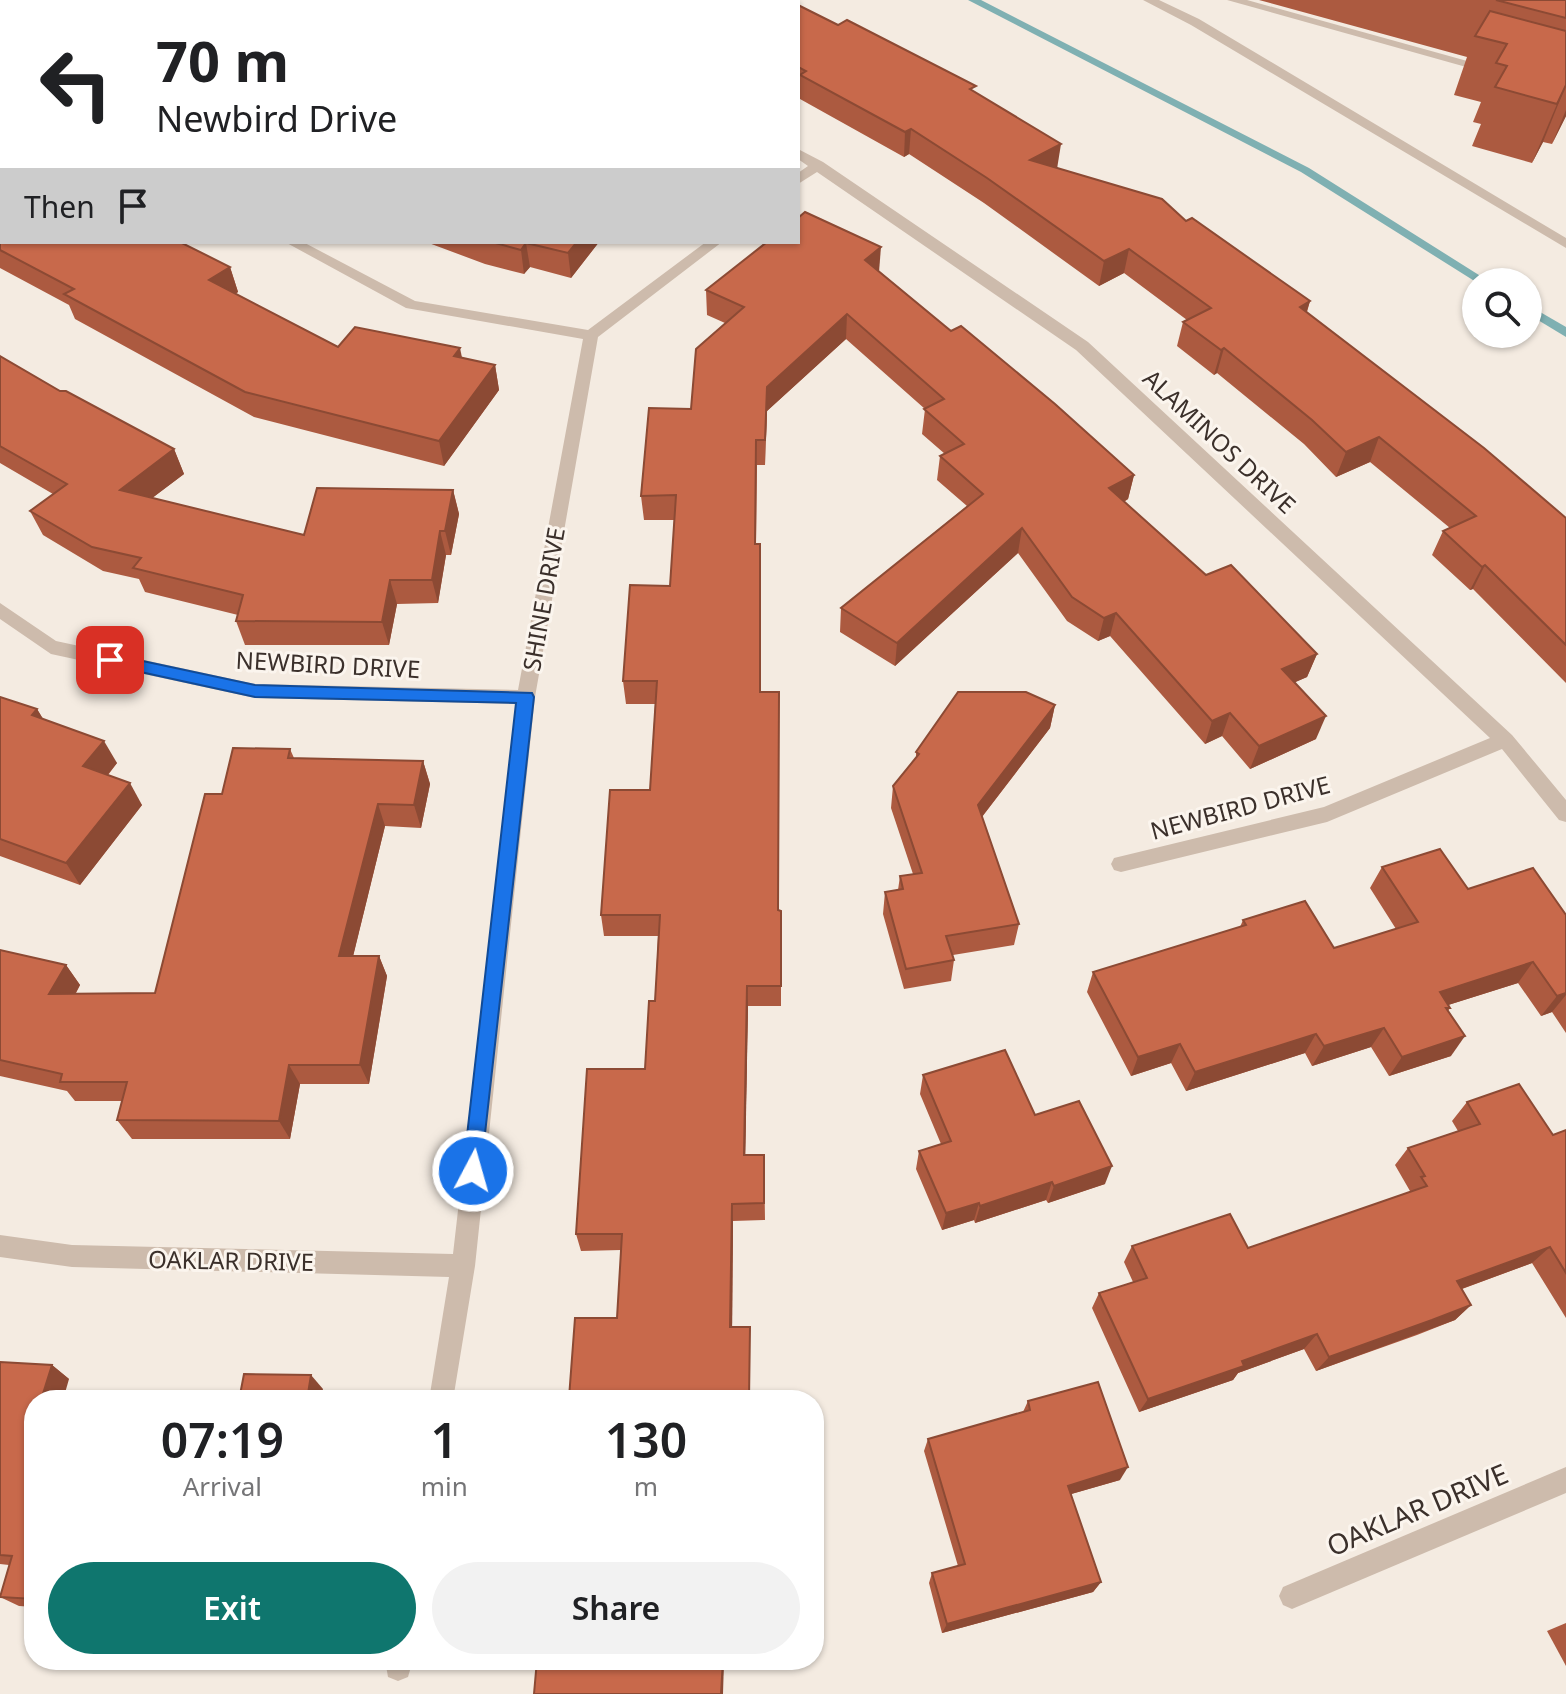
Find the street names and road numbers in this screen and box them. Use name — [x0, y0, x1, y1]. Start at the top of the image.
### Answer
street label: ALAMINOS DRIVE — [1136, 361, 1304, 521]
street label: SHINE DRIVE — [514, 525, 572, 673]
street label: NEWBIRD DRIVE — [235, 643, 421, 685]
street label: NEWBIRD DRIVE — [1147, 767, 1333, 847]
street label: OAKLAR DRIVE — [148, 1242, 314, 1278]
street label: OAKLAR DRIVE — [1321, 1454, 1513, 1564]

